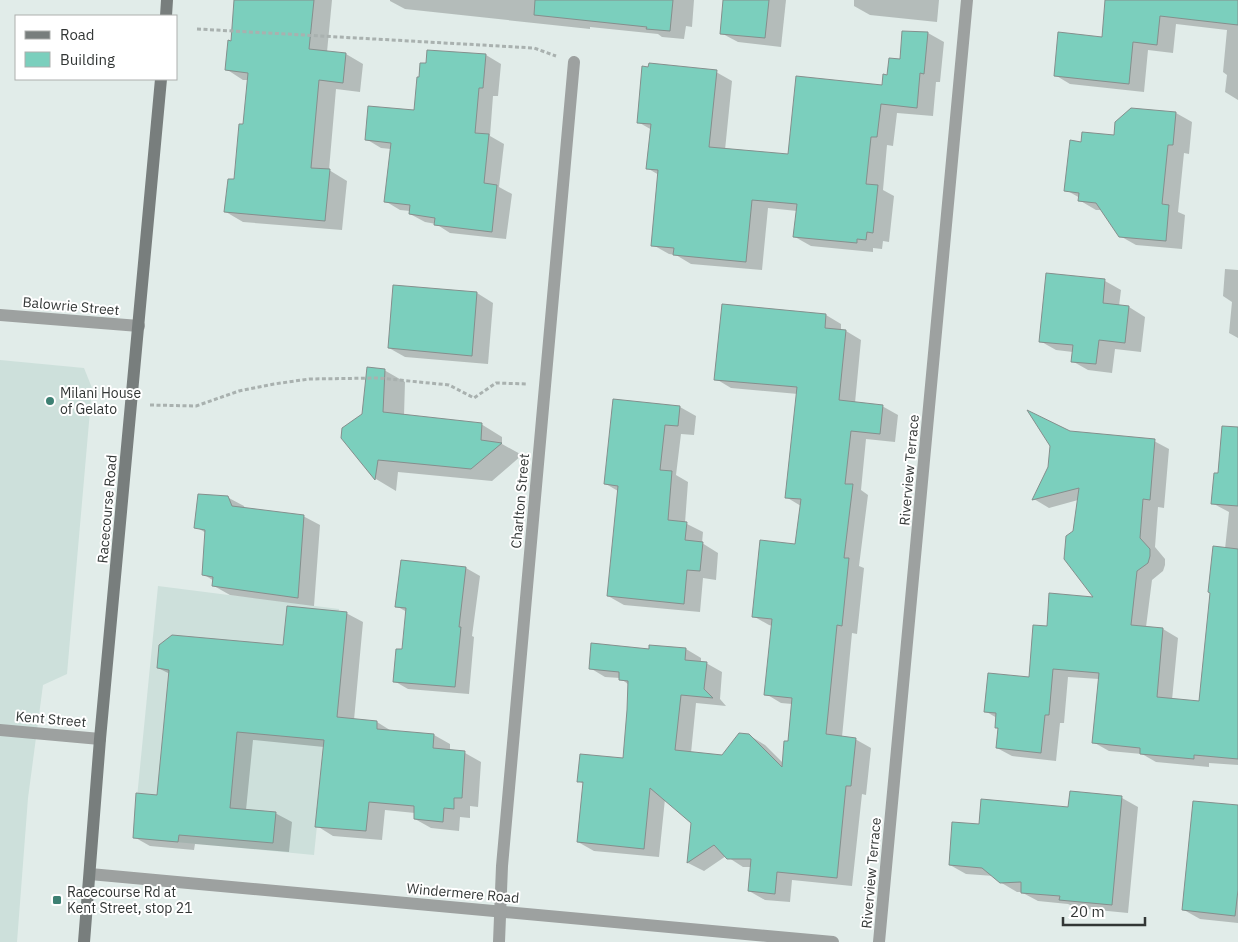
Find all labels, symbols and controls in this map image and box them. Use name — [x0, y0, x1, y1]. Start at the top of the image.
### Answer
legend — [15, 15, 178, 80]
text: Road — [60, 25, 95, 44]
text: Building — [60, 50, 115, 69]
street label: Balowrie Street — [22, 293, 120, 319]
place label: Milani House of Gelato — [60, 384, 141, 418]
marker: Milani House of Gelato — [44, 395, 56, 407]
street label: Riverview Terrace — [895, 413, 923, 526]
street label: Charlton Street — [507, 453, 533, 549]
street label: Racecourse Road — [93, 454, 121, 564]
street label: Kent Street — [15, 707, 87, 731]
street label: Riverview Terrace — [857, 816, 885, 929]
street label: Windermere Road — [406, 879, 520, 907]
place label: Racecourse Rd at Kent Street, stop 21 — [67, 883, 193, 917]
marker: Racecourse Rd at Kent Street, stop 21 — [51, 894, 63, 906]
scale bar — [1063, 894, 1146, 926]
text: 20 m — [1070, 902, 1105, 921]

